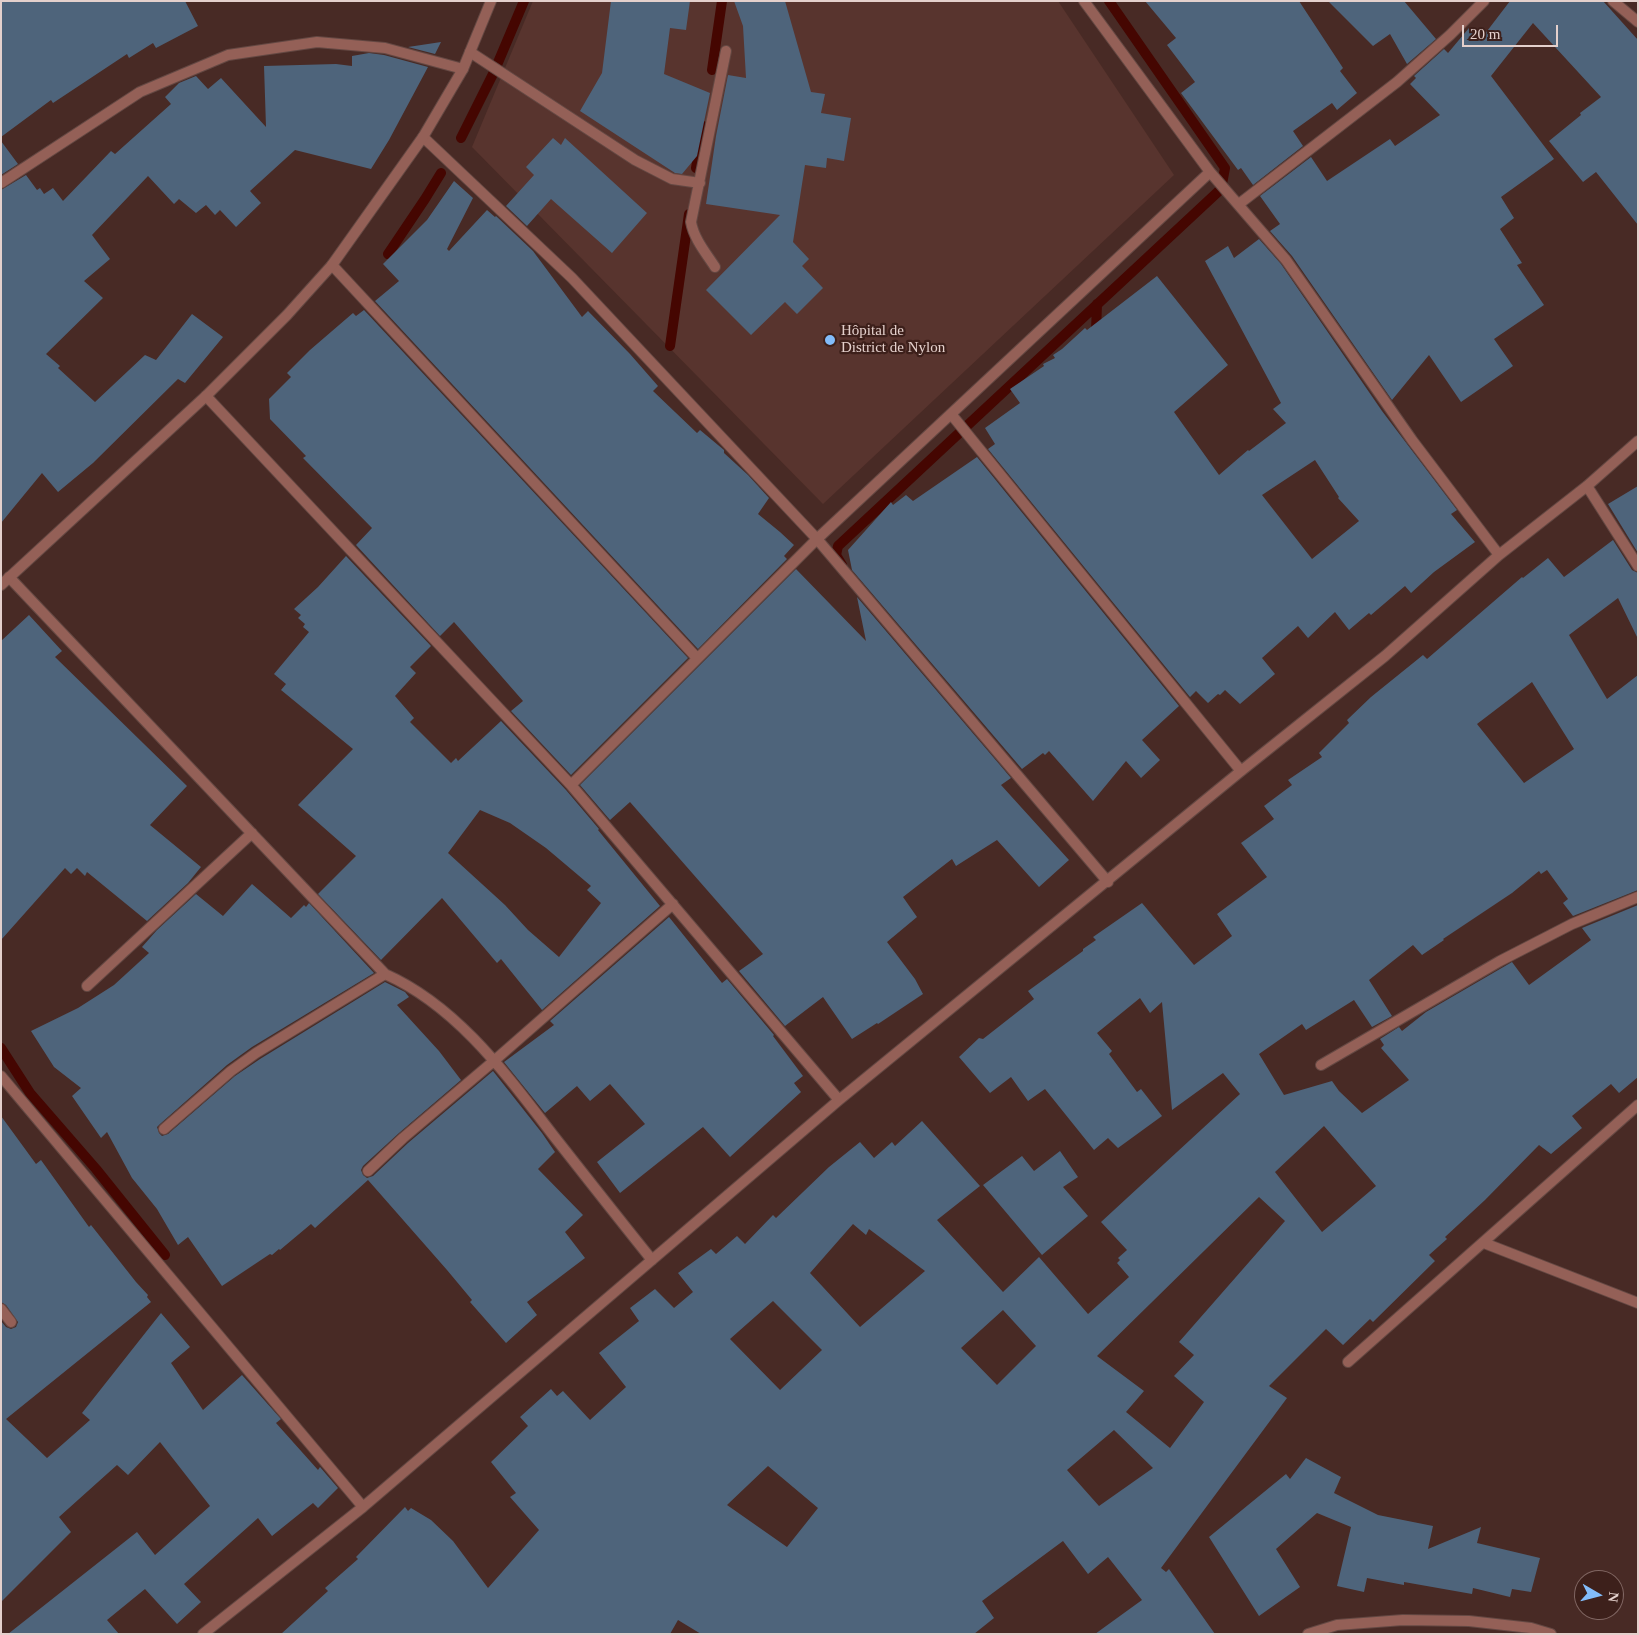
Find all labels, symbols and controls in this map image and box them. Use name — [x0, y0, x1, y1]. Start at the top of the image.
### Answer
scale bar — [1464, 15, 1560, 47]
text: 20 m — [1470, 26, 1500, 42]
place label: Hôpital de District de Nylon — [841, 322, 945, 357]
marker: Hôpital de District de Nylon — [823, 333, 837, 347]
north arrow — [1574, 1570, 1624, 1620]
text: N — [1605, 1591, 1621, 1603]

